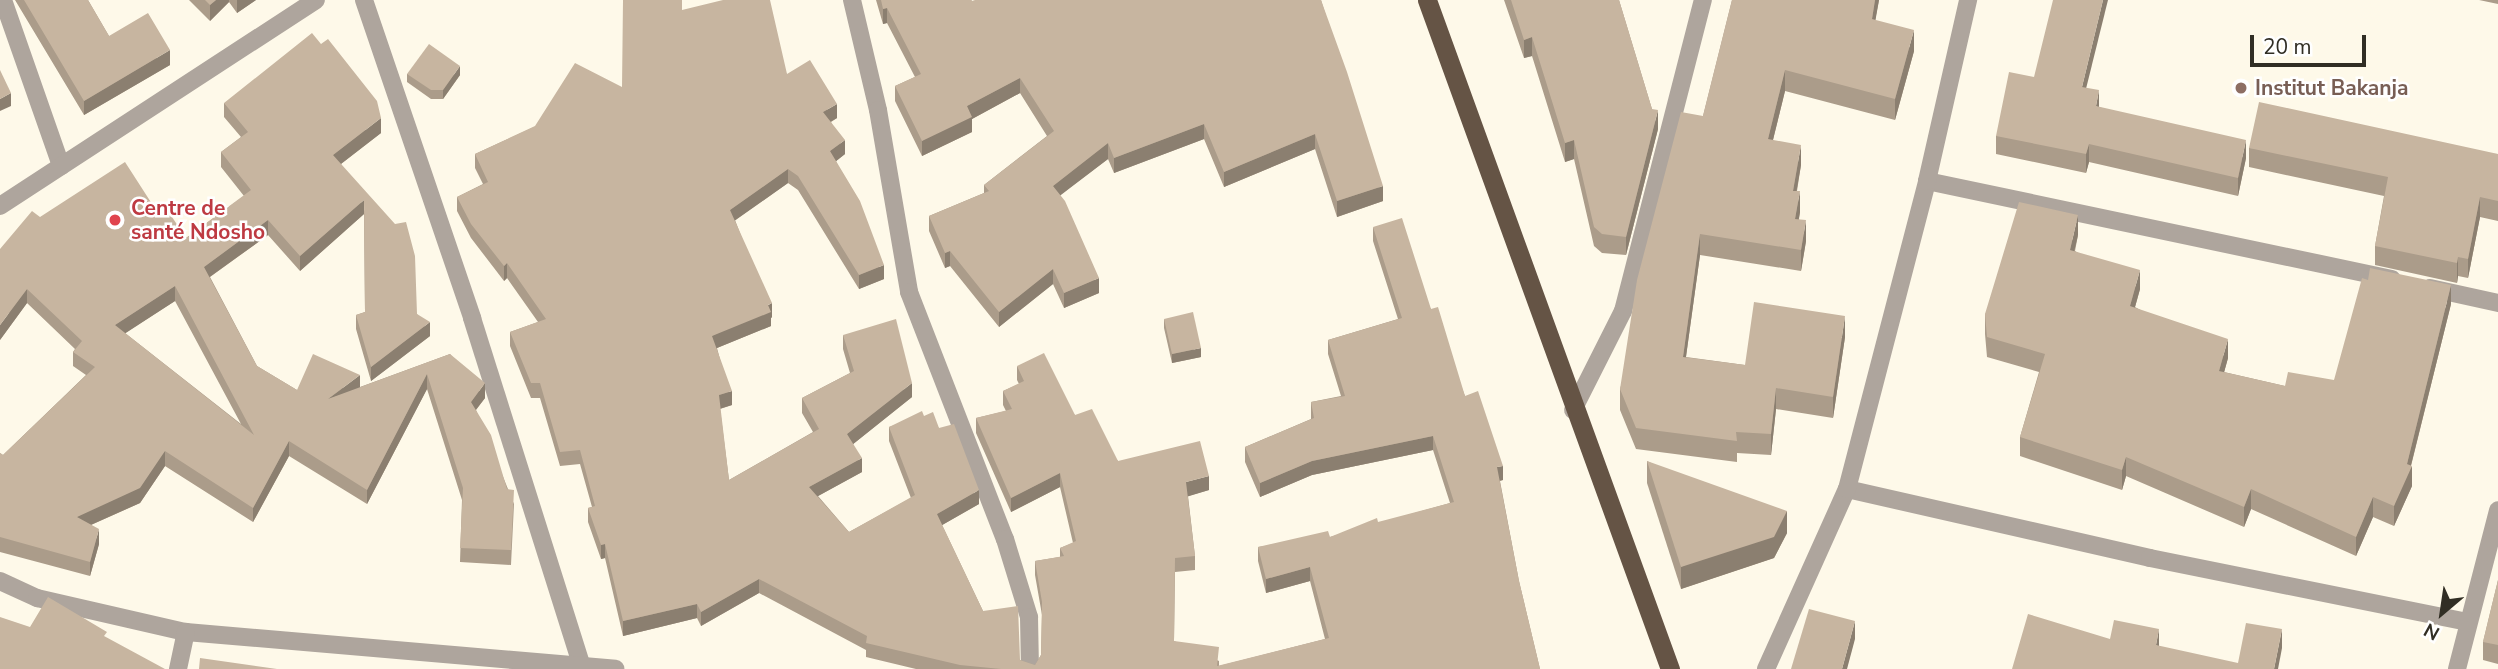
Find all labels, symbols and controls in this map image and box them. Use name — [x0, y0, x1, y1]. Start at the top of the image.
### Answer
scale bar — [2253, 21, 2368, 65]
text: 20 m — [2263, 33, 2312, 61]
place label: Institut Bakanja — [2255, 75, 2408, 101]
marker: Institut Bakanja — [2233, 80, 2249, 96]
place label: Centre de santé Ndosho — [131, 195, 265, 245]
marker: Centre de santé Ndosho — [105, 210, 125, 230]
north arrow — [2407, 578, 2477, 648]
text: N — [2419, 617, 2444, 646]

